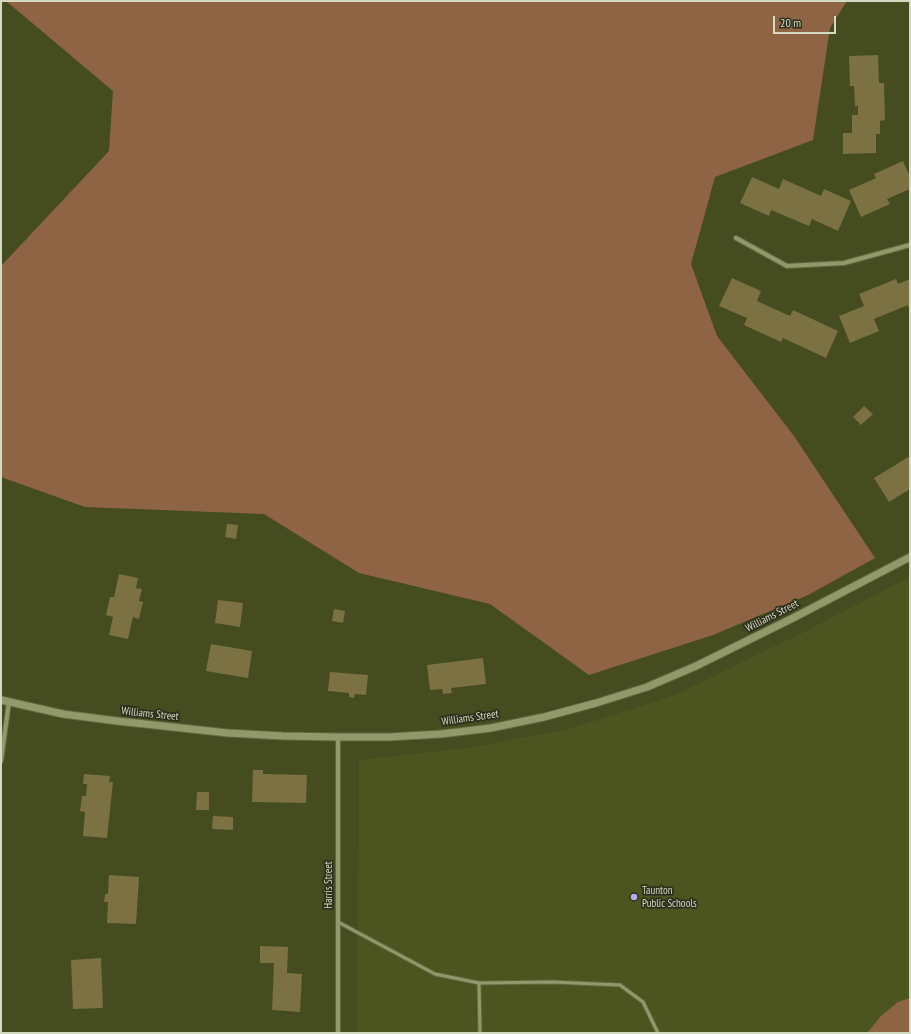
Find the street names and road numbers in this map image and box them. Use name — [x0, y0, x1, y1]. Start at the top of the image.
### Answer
street label: Williams Street — [743, 597, 801, 635]
street label: Williams Street — [121, 704, 179, 724]
street label: Williams Street — [441, 707, 499, 729]
street label: Harris Street — [322, 861, 336, 909]

